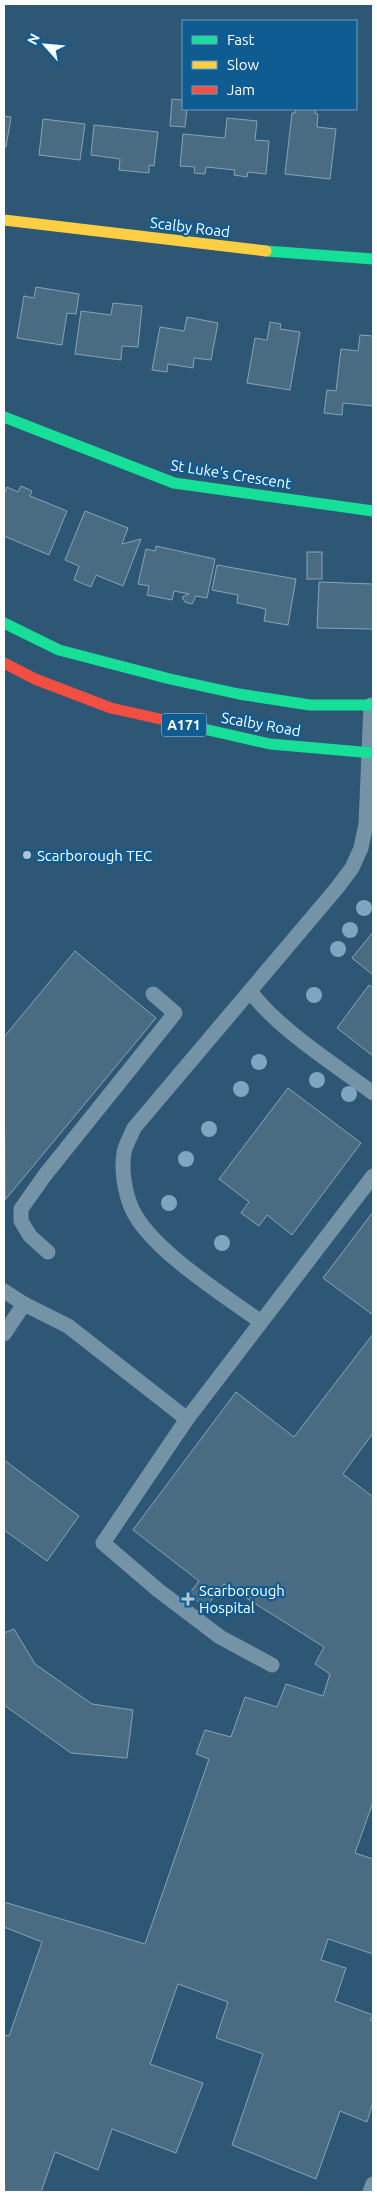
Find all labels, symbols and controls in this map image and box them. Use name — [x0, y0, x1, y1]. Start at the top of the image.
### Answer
north arrow — [20, 20, 70, 70]
legend — [182, 20, 357, 110]
text: N — [24, 31, 43, 47]
text: Fast — [227, 31, 255, 48]
text: Slow — [227, 56, 260, 73]
text: Jam — [227, 81, 255, 98]
street label: Scalby Road — [149, 214, 231, 240]
street label: St Luke's Crescent — [170, 456, 293, 492]
street label: Scalby Road — [220, 709, 302, 739]
road number: A171 — [162, 714, 206, 736]
place label: Scarborough TEC — [37, 847, 152, 864]
marker: Scarborough TEC — [21, 849, 33, 861]
place label: Scarborough Hospital — [199, 1582, 285, 1616]
marker: Scarborough Hospital — [181, 1592, 195, 1606]

